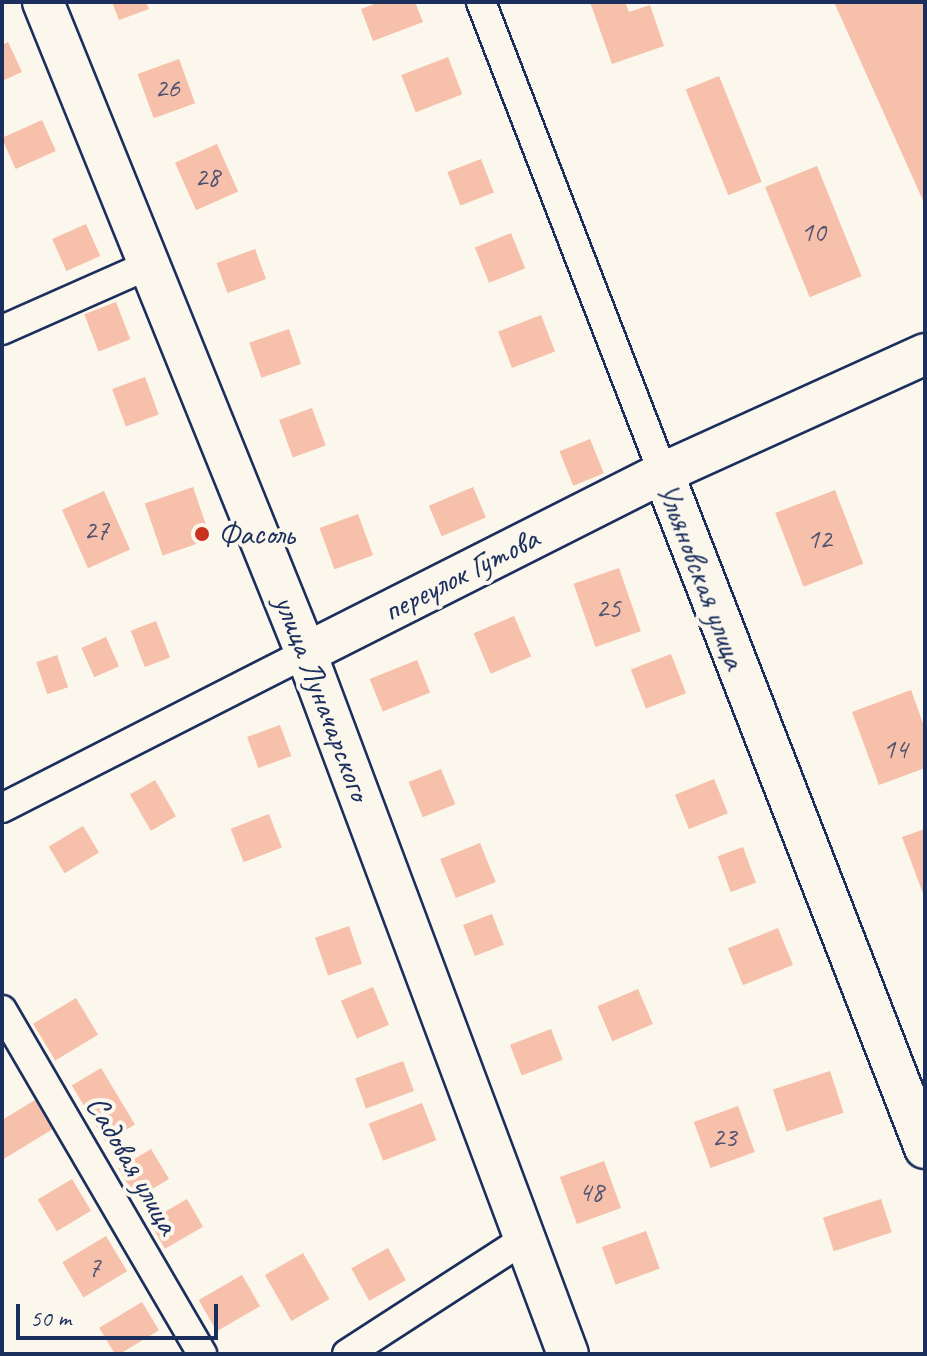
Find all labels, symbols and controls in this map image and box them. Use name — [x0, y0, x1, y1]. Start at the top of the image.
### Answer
house number: 26 — [154, 71, 180, 105]
house number: 28 — [194, 160, 220, 194]
house number: 10 — [800, 215, 826, 249]
street label: Ульяновская улица — [648, 477, 754, 675]
house number: 27 — [83, 513, 109, 547]
place label: Фасоль — [218, 515, 294, 553]
street label: переулок Гутова — [379, 520, 543, 630]
house number: 12 — [806, 522, 832, 556]
marker: Фасоль — [193, 525, 211, 543]
street label: улица Луначарского — [265, 590, 379, 806]
house number: 25 — [595, 591, 621, 625]
house number: 14 — [882, 732, 908, 766]
street label: Садовая улица — [77, 1088, 187, 1242]
house number: 23 — [711, 1120, 737, 1154]
house number: 48 — [578, 1175, 604, 1209]
house number: 7 — [88, 1250, 100, 1284]
scale bar — [20, 1288, 222, 1338]
text: 50 m — [30, 1303, 71, 1333]

